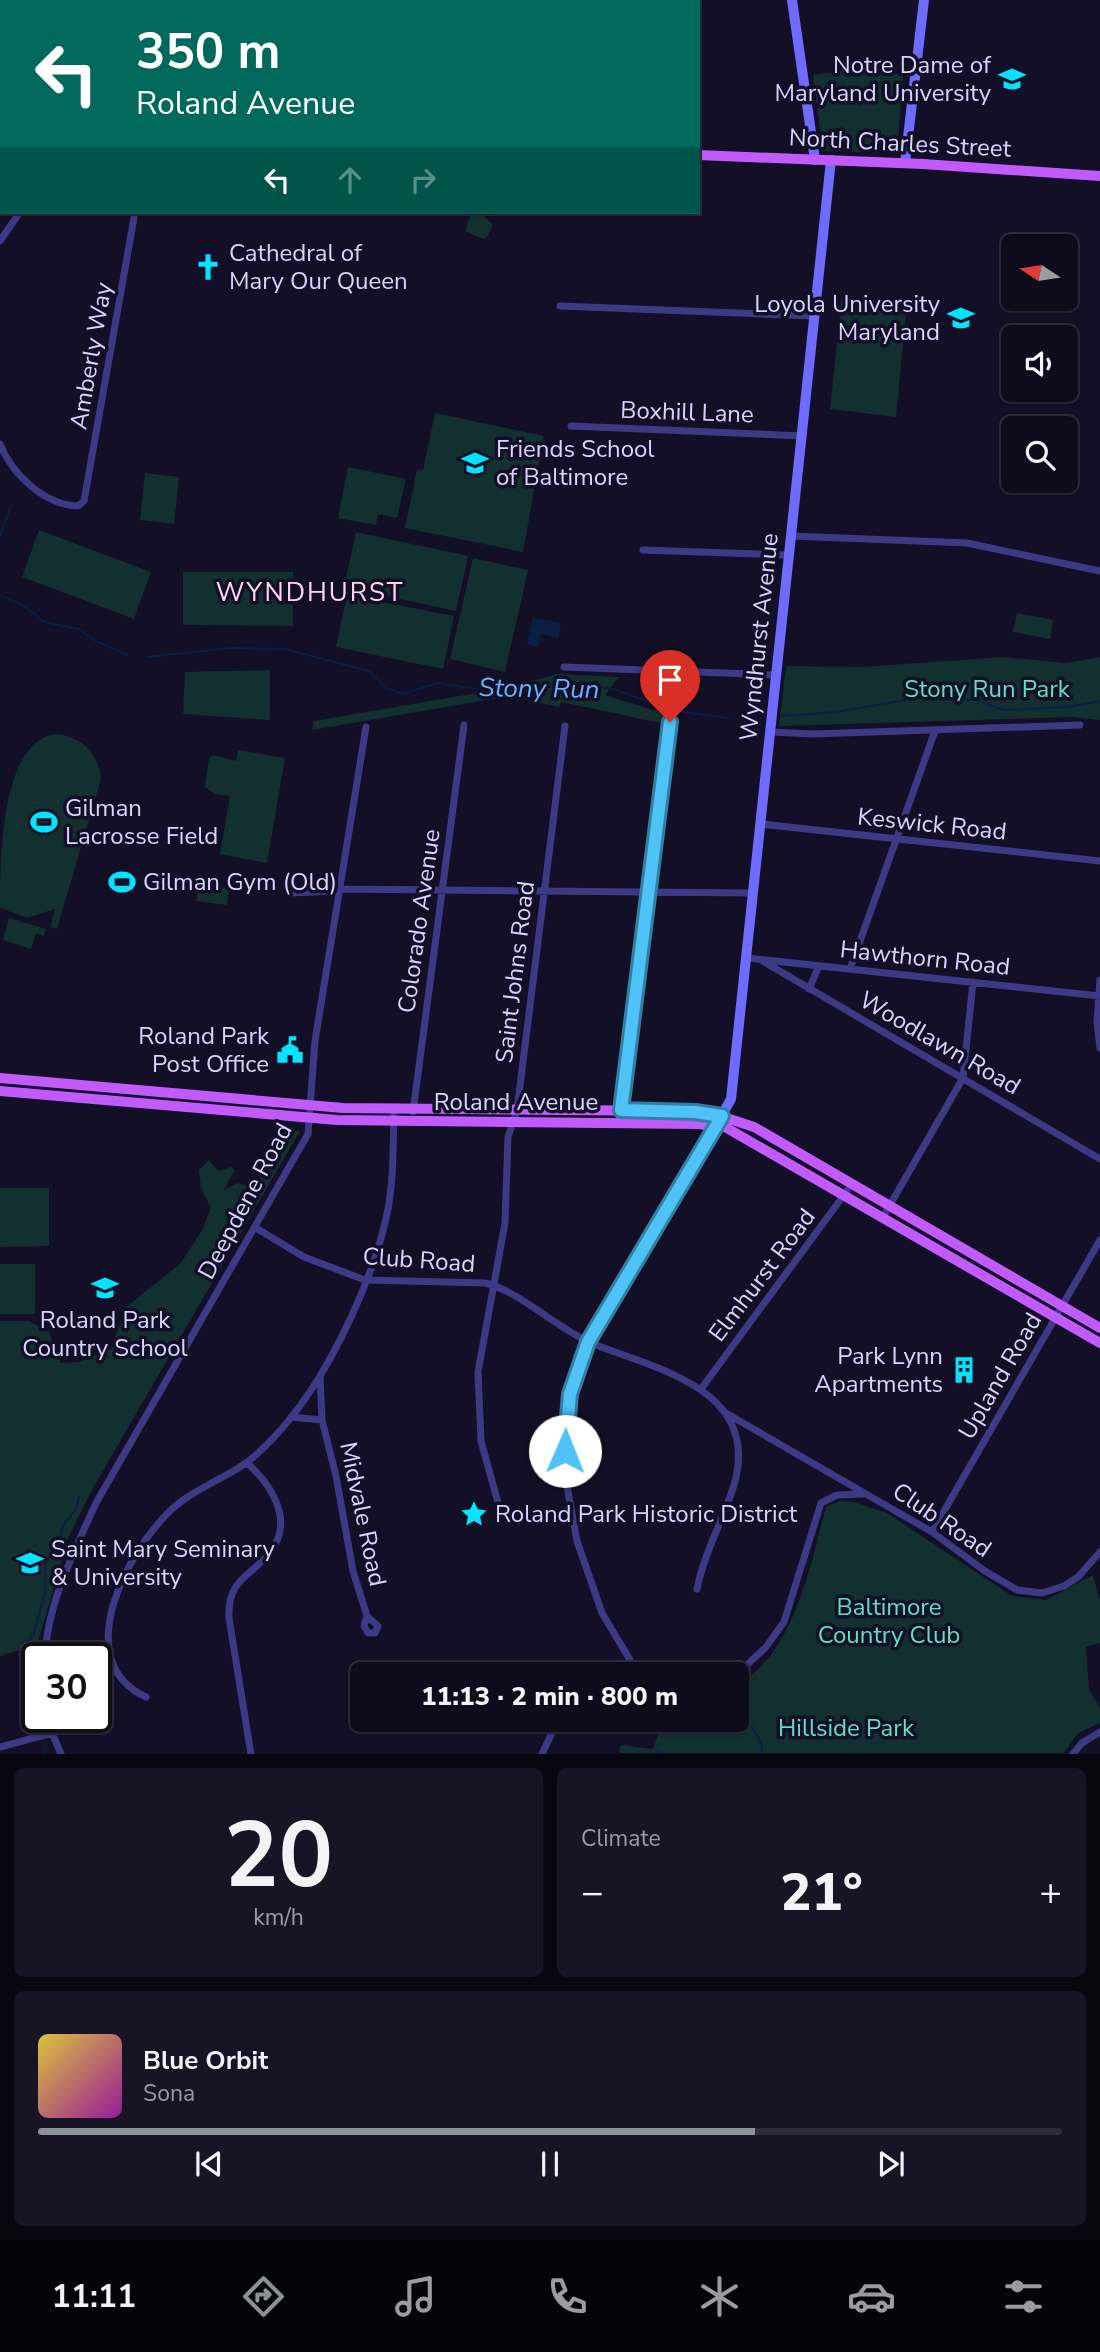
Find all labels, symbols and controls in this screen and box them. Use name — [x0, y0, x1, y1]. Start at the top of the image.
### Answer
text: 350 m — [136, 18, 280, 85]
icon: left — [21, 28, 112, 119]
place label: Notre Dame of Maryland University — [774, 49, 992, 109]
school or university icon: Notre Dame of Maryland University — [997, 64, 1027, 94]
text: Roland Avenue — [136, 82, 355, 125]
street label: North Charles Street — [788, 121, 1013, 165]
icon: left — [258, 161, 296, 199]
icon: ahead — [331, 161, 369, 199]
icon: right — [404, 161, 442, 199]
north arrow — [1001, 234, 1078, 312]
map controls — [1001, 234, 1078, 493]
place label: Cathedral of Mary Our Queen — [229, 237, 408, 297]
church icon: Cathedral of Mary Our Queen — [193, 252, 223, 282]
street label: Amberly Way — [62, 279, 120, 432]
place label: Loyola University Maryland — [754, 288, 941, 348]
school or university icon: Loyola University Maryland — [946, 303, 976, 333]
button: sound — [1001, 325, 1078, 402]
street label: Boxhill Lane — [620, 394, 754, 430]
button: search — [1001, 416, 1078, 493]
place label: Friends School of Baltimore — [496, 433, 654, 493]
school or university icon: Friends School of Baltimore — [460, 448, 490, 478]
street label: Wyndhurst Avenue — [732, 531, 786, 743]
district label: WYNDHURST — [216, 575, 404, 610]
pin — [640, 650, 700, 722]
icon: arrive — [651, 661, 689, 699]
water label: Stony Run — [478, 670, 600, 707]
park label: Stony Run Park — [904, 673, 1071, 705]
place label: Gilman Lacrosse Field — [65, 792, 218, 852]
street label: Keswick Road — [856, 800, 1008, 848]
sports icon: Gilman Lacrosse Field — [29, 807, 59, 837]
street label: Colorado Avenue — [390, 827, 448, 1015]
place label: Gilman Gym (Old) — [143, 866, 337, 898]
sports icon: Gilman Gym (Old) — [107, 867, 137, 897]
street label: Saint Johns Road — [488, 879, 542, 1065]
street label: Hawthorn Road — [838, 933, 1012, 983]
street label: Woodlawn Road — [854, 984, 1026, 1102]
place label: Roland Park Post Office — [138, 1020, 270, 1080]
public building icon: Roland Park Post Office — [275, 1035, 305, 1065]
street label: Roland Avenue — [434, 1086, 598, 1118]
street label: Deepdene Road — [190, 1117, 300, 1285]
street label: Elmhurst Road — [701, 1202, 823, 1348]
street label: Club Road — [362, 1240, 476, 1280]
school or university icon: Roland Park Country School — [90, 1273, 120, 1303]
place label: Roland Park Country School — [22, 1304, 188, 1364]
street label: Upland Road — [951, 1307, 1049, 1445]
place label: Park Lynn Apartments — [814, 1340, 943, 1400]
building icon: Park Lynn Apartments — [949, 1355, 979, 1385]
position arrow — [528, 1414, 602, 1488]
street label: Midvale Road — [332, 1439, 394, 1589]
street label: Club Road — [886, 1475, 998, 1565]
place label: Roland Park Historic District — [495, 1498, 798, 1530]
place icon: Roland Park Historic District — [459, 1499, 489, 1529]
place label: Saint Mary Seminary & University — [51, 1533, 276, 1593]
school or university icon: Saint Mary Seminary & University — [15, 1548, 45, 1578]
park label: Baltimore Country Club — [818, 1591, 960, 1651]
speed limit sign: 30 — [21, 1642, 112, 1733]
text: 11:13 · 2 min · 800 m — [421, 1679, 678, 1714]
park label: Hillside Park — [778, 1712, 915, 1744]
text: 20 — [224, 1794, 333, 1918]
text: Climate — [581, 1823, 661, 1854]
text: 21° — [780, 1857, 863, 1928]
text: − — [581, 1867, 604, 1918]
text: + — [1039, 1867, 1062, 1918]
text: km/h — [253, 1902, 304, 1933]
text: Blue Orbit — [143, 2043, 268, 2078]
text: Sona — [143, 2078, 195, 2109]
icon: previous — [190, 2145, 228, 2183]
icon: pause — [531, 2145, 569, 2183]
icon: next — [872, 2145, 910, 2183]
icon: directions — [239, 2272, 288, 2321]
icon: music — [391, 2272, 440, 2321]
icon: phone — [543, 2272, 592, 2321]
icon: climate — [695, 2272, 744, 2321]
icon: car — [847, 2272, 896, 2321]
icon: filters — [999, 2272, 1048, 2321]
text: 11:11 — [52, 2275, 136, 2318]

